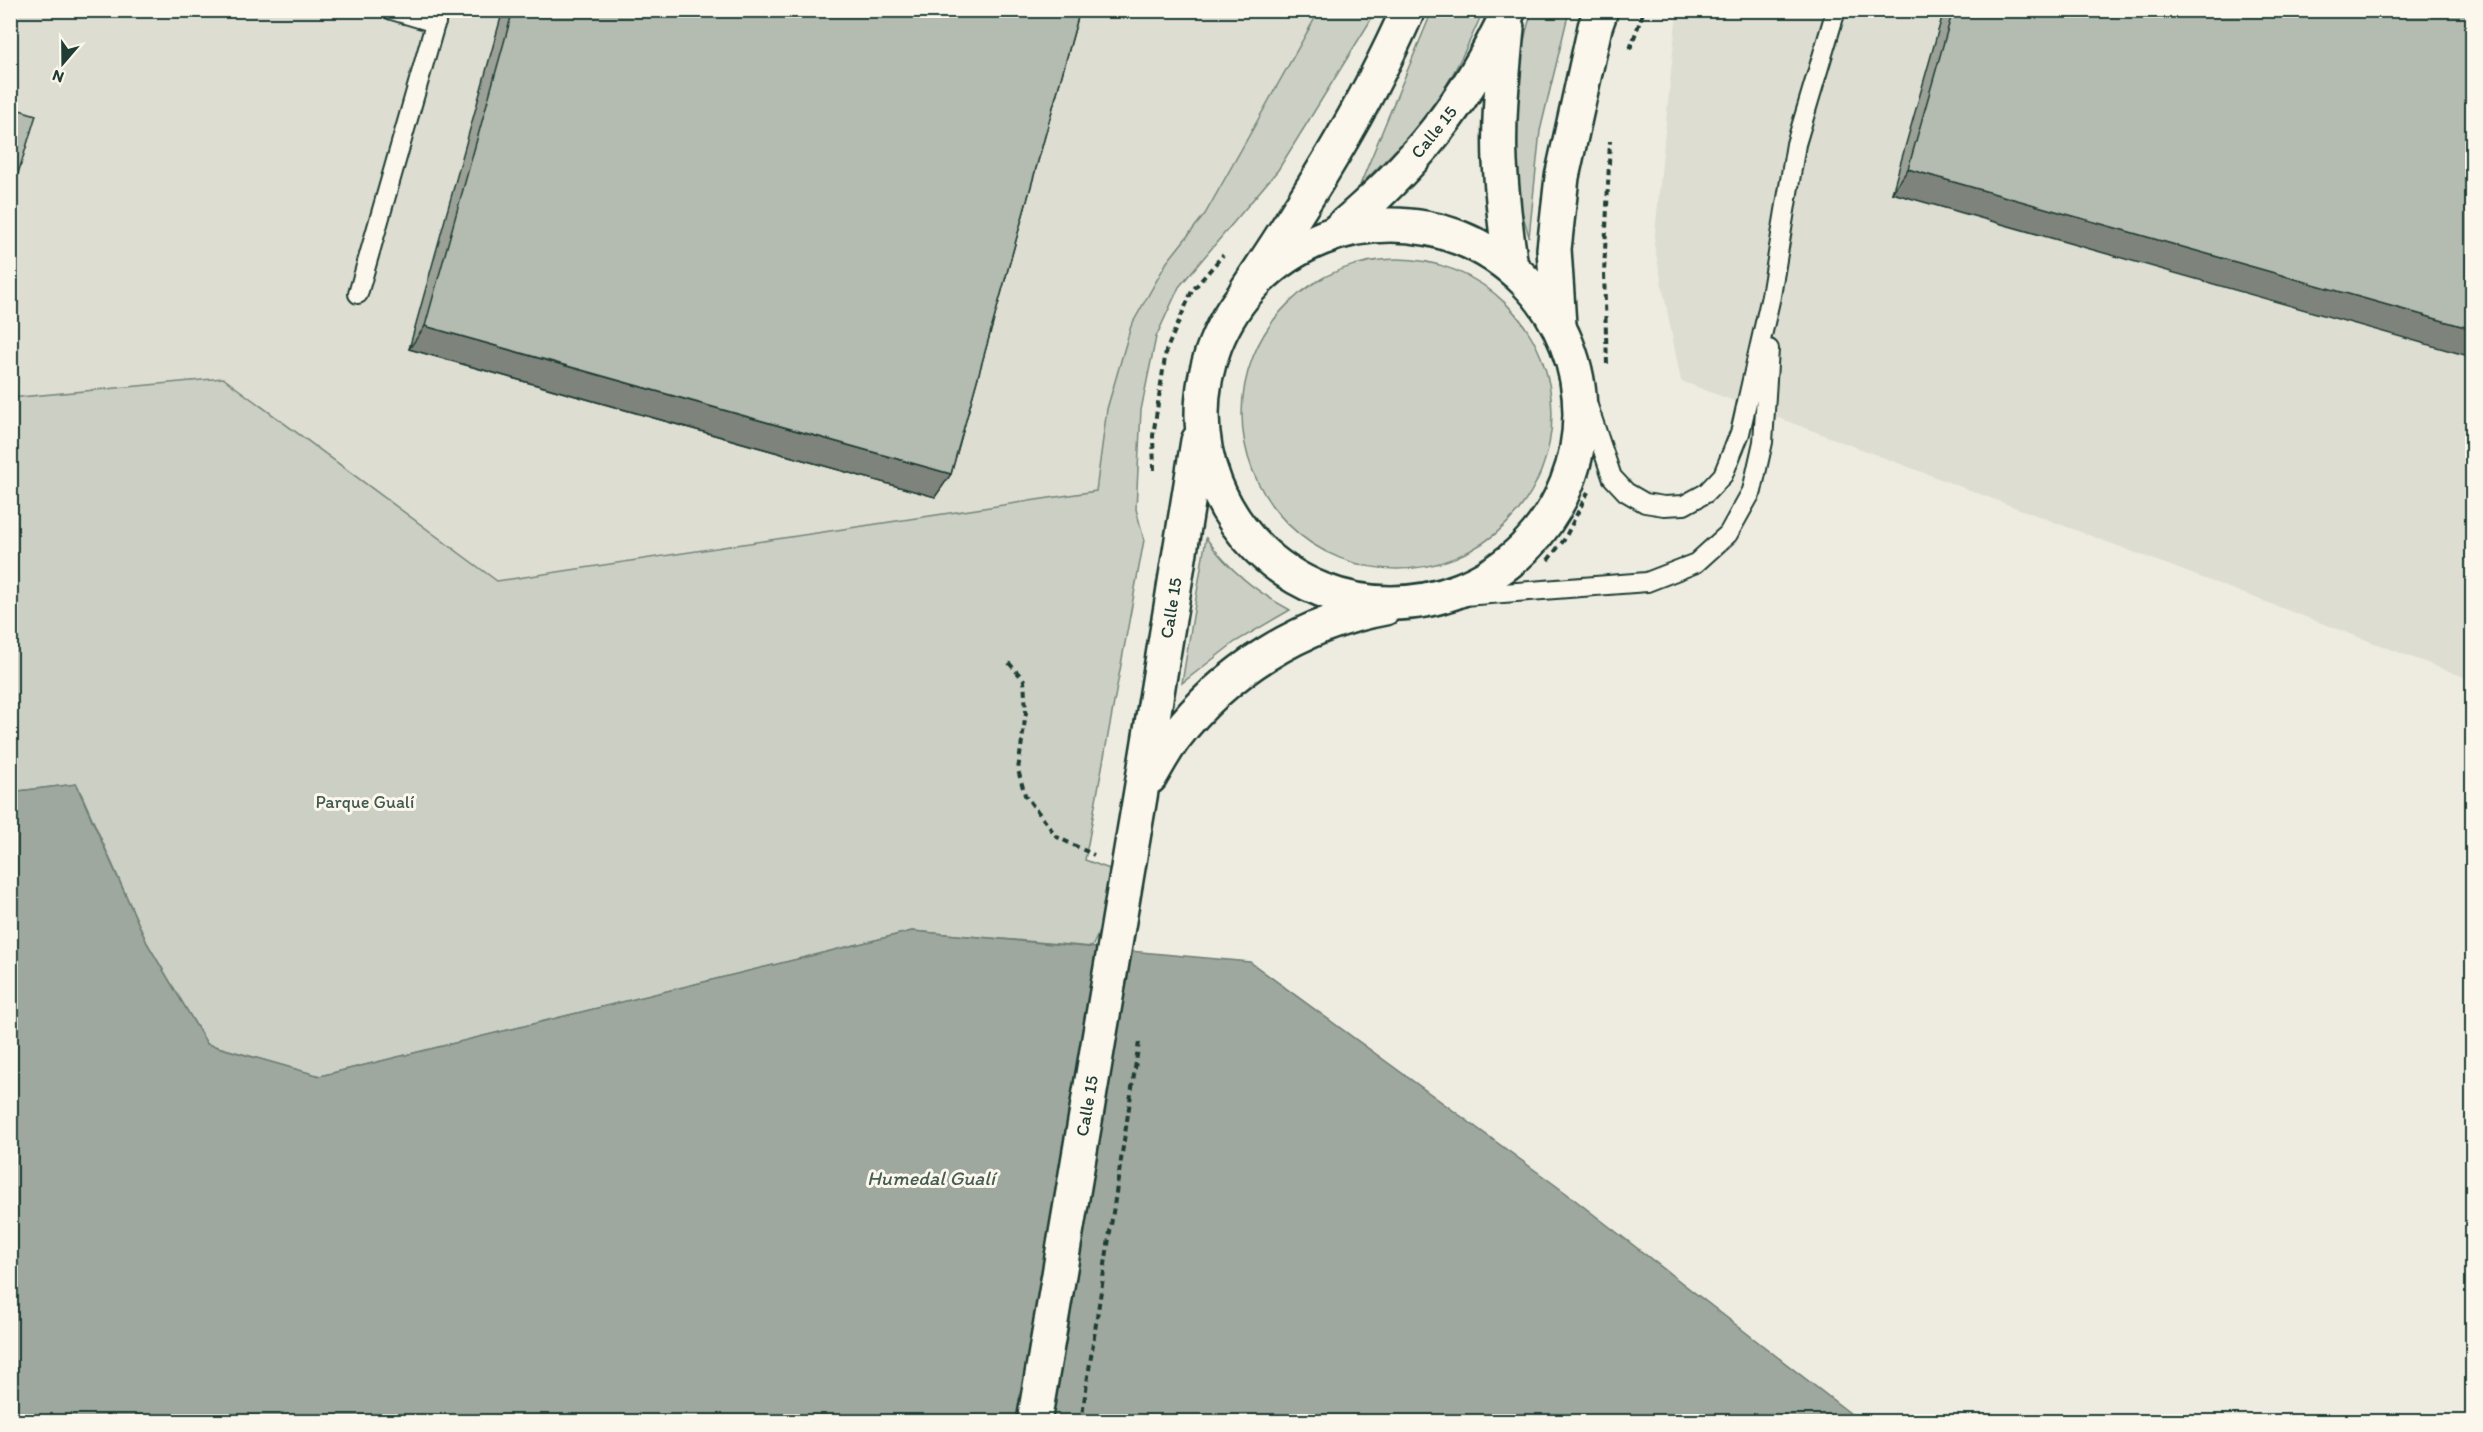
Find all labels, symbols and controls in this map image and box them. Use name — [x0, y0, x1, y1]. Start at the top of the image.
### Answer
north arrow — [33, 33, 93, 93]
text: N — [50, 66, 66, 87]
street label: Calle 15 — [1406, 101, 1462, 163]
street label: Calle 15 — [1155, 576, 1187, 640]
park label: Parque Gualí — [316, 791, 415, 813]
street label: Calle 15 — [1071, 1074, 1103, 1138]
water label: Humedal Gualí — [867, 1166, 998, 1190]

